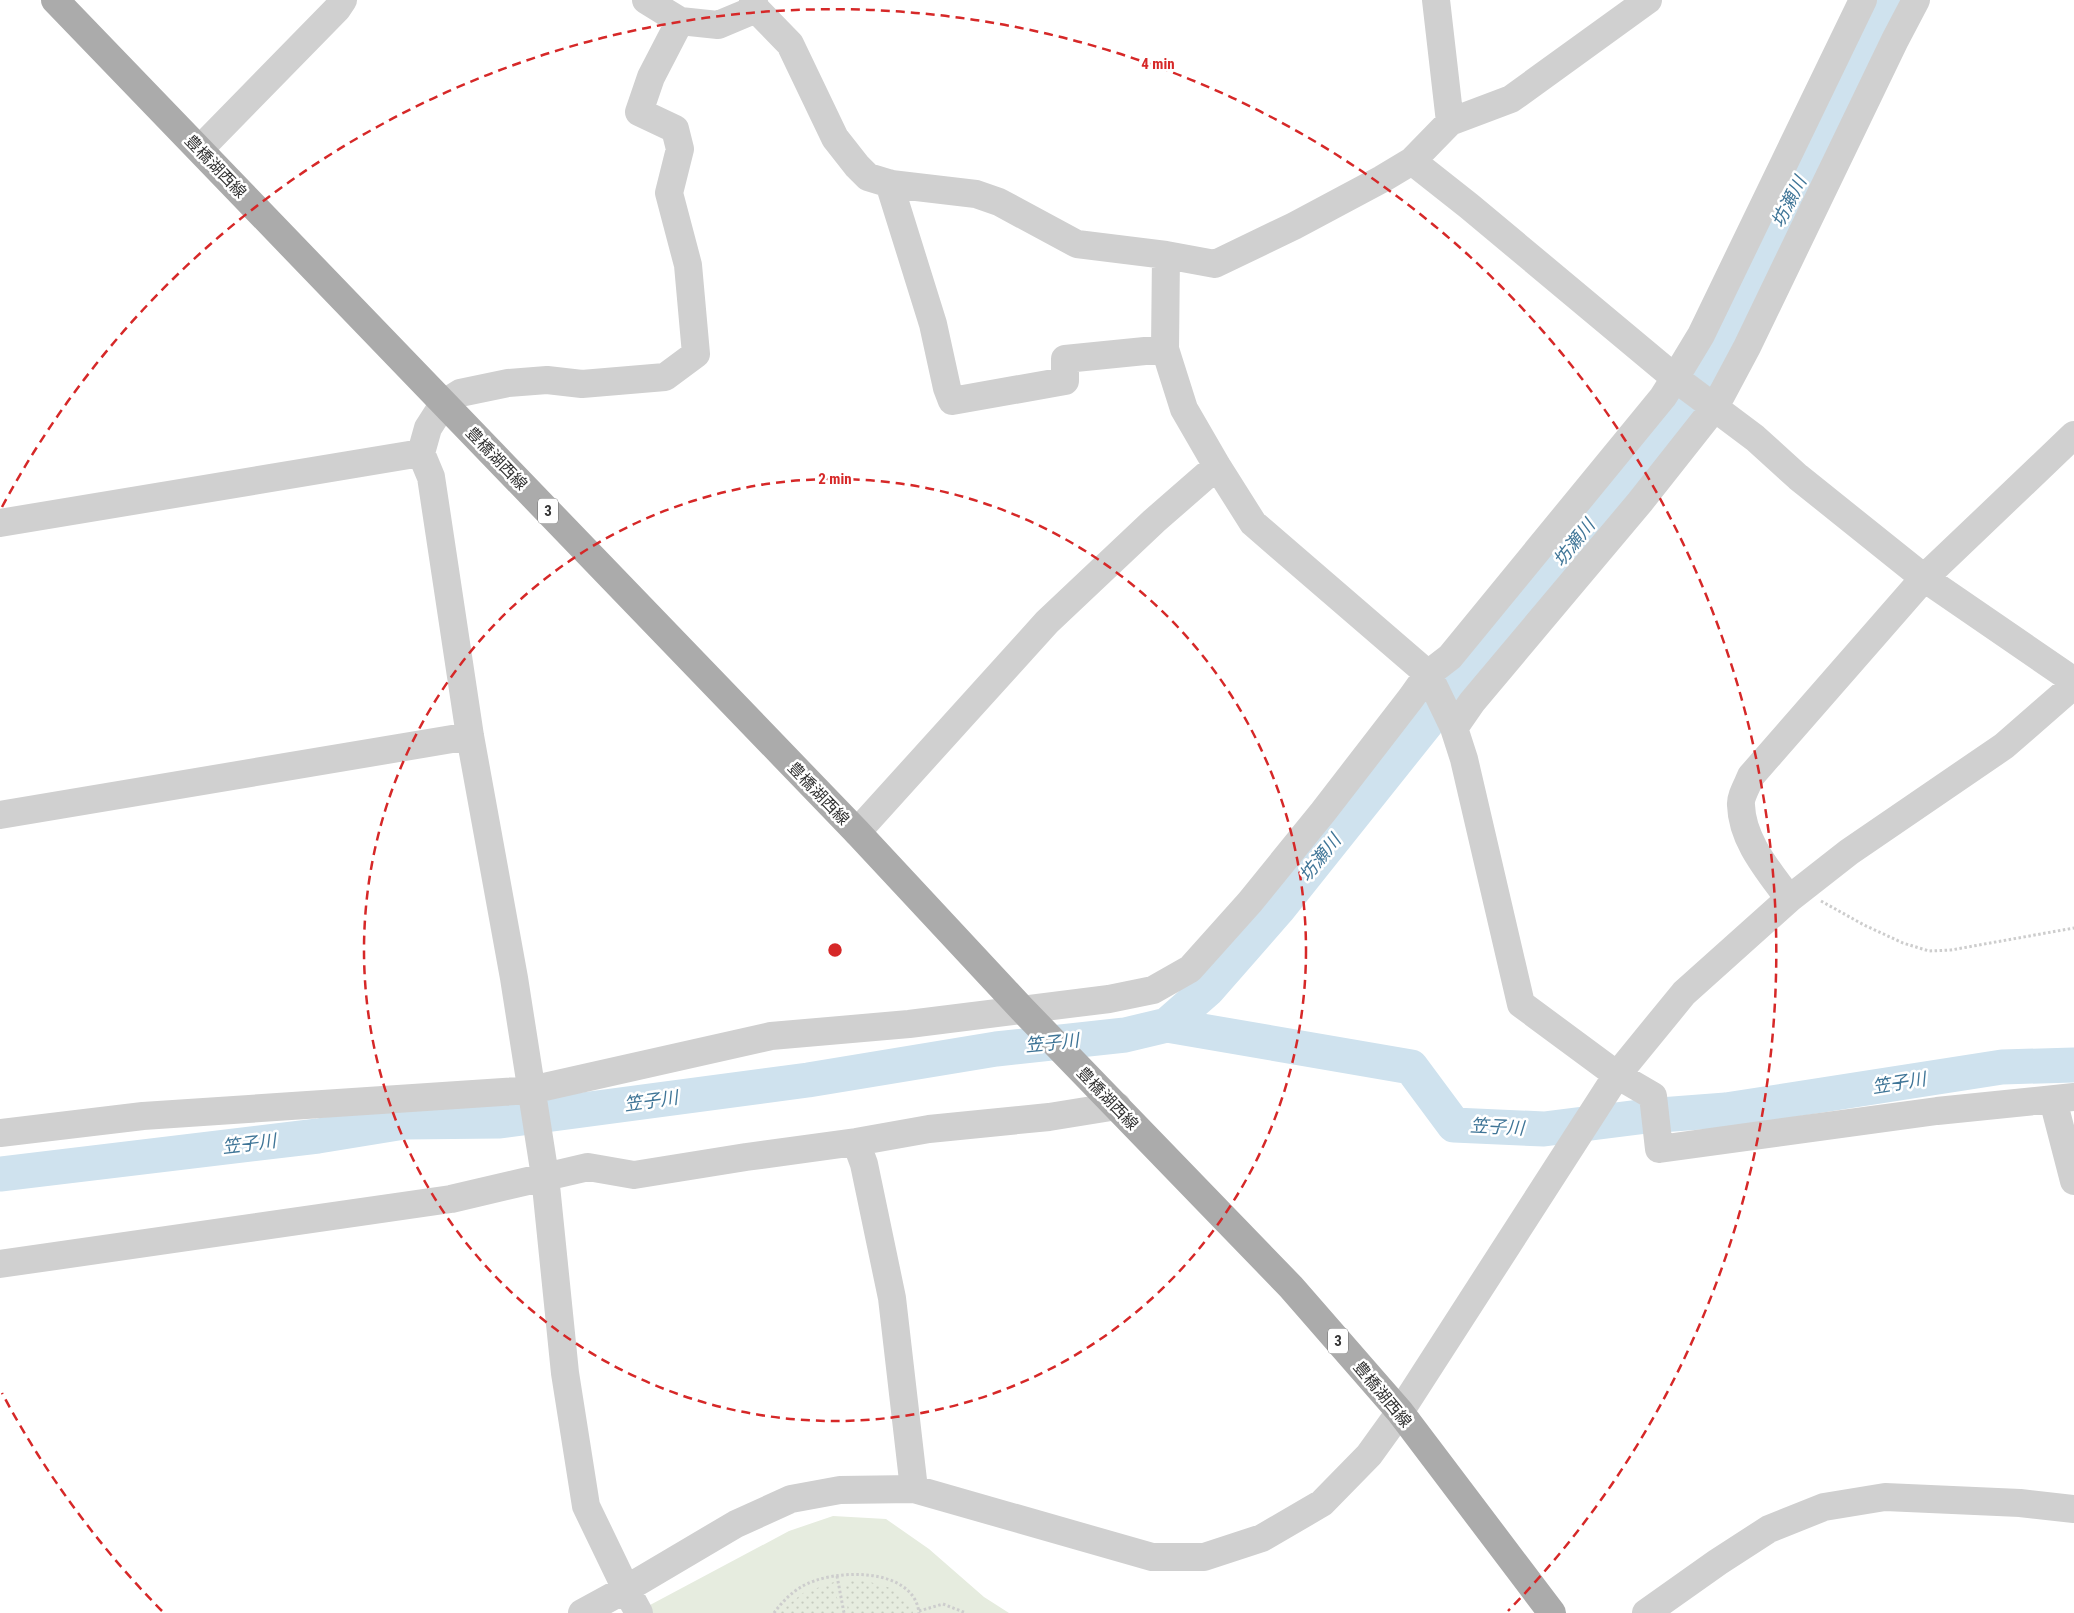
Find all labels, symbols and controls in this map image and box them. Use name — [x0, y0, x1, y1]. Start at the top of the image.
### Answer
text: 4 min — [1141, 55, 1175, 73]
street label: 豊橋湖西線 — [181, 131, 250, 202]
water label: 坊瀬川 — [1767, 171, 1811, 231]
street label: 豊橋湖西線 — [462, 423, 531, 494]
text: 2 min — [818, 470, 852, 488]
road number: 3 — [538, 498, 558, 524]
water label: 坊瀬川 — [1548, 514, 1600, 570]
street label: 豊橋湖西線 — [784, 758, 853, 829]
water label: 坊瀬川 — [1294, 829, 1346, 885]
centre of rings — [826, 941, 844, 959]
water label: 笠子川 — [1024, 1029, 1082, 1056]
street label: 豊橋湖西線 — [1073, 1063, 1142, 1134]
water label: 笠子川 — [1871, 1068, 1929, 1097]
water label: 笠子川 — [623, 1086, 681, 1115]
water label: 笠子川 — [1470, 1115, 1527, 1139]
water label: 笠子川 — [221, 1130, 279, 1157]
road number: 3 — [1328, 1328, 1348, 1354]
street label: 豊橋湖西線 — [1350, 1358, 1416, 1431]

